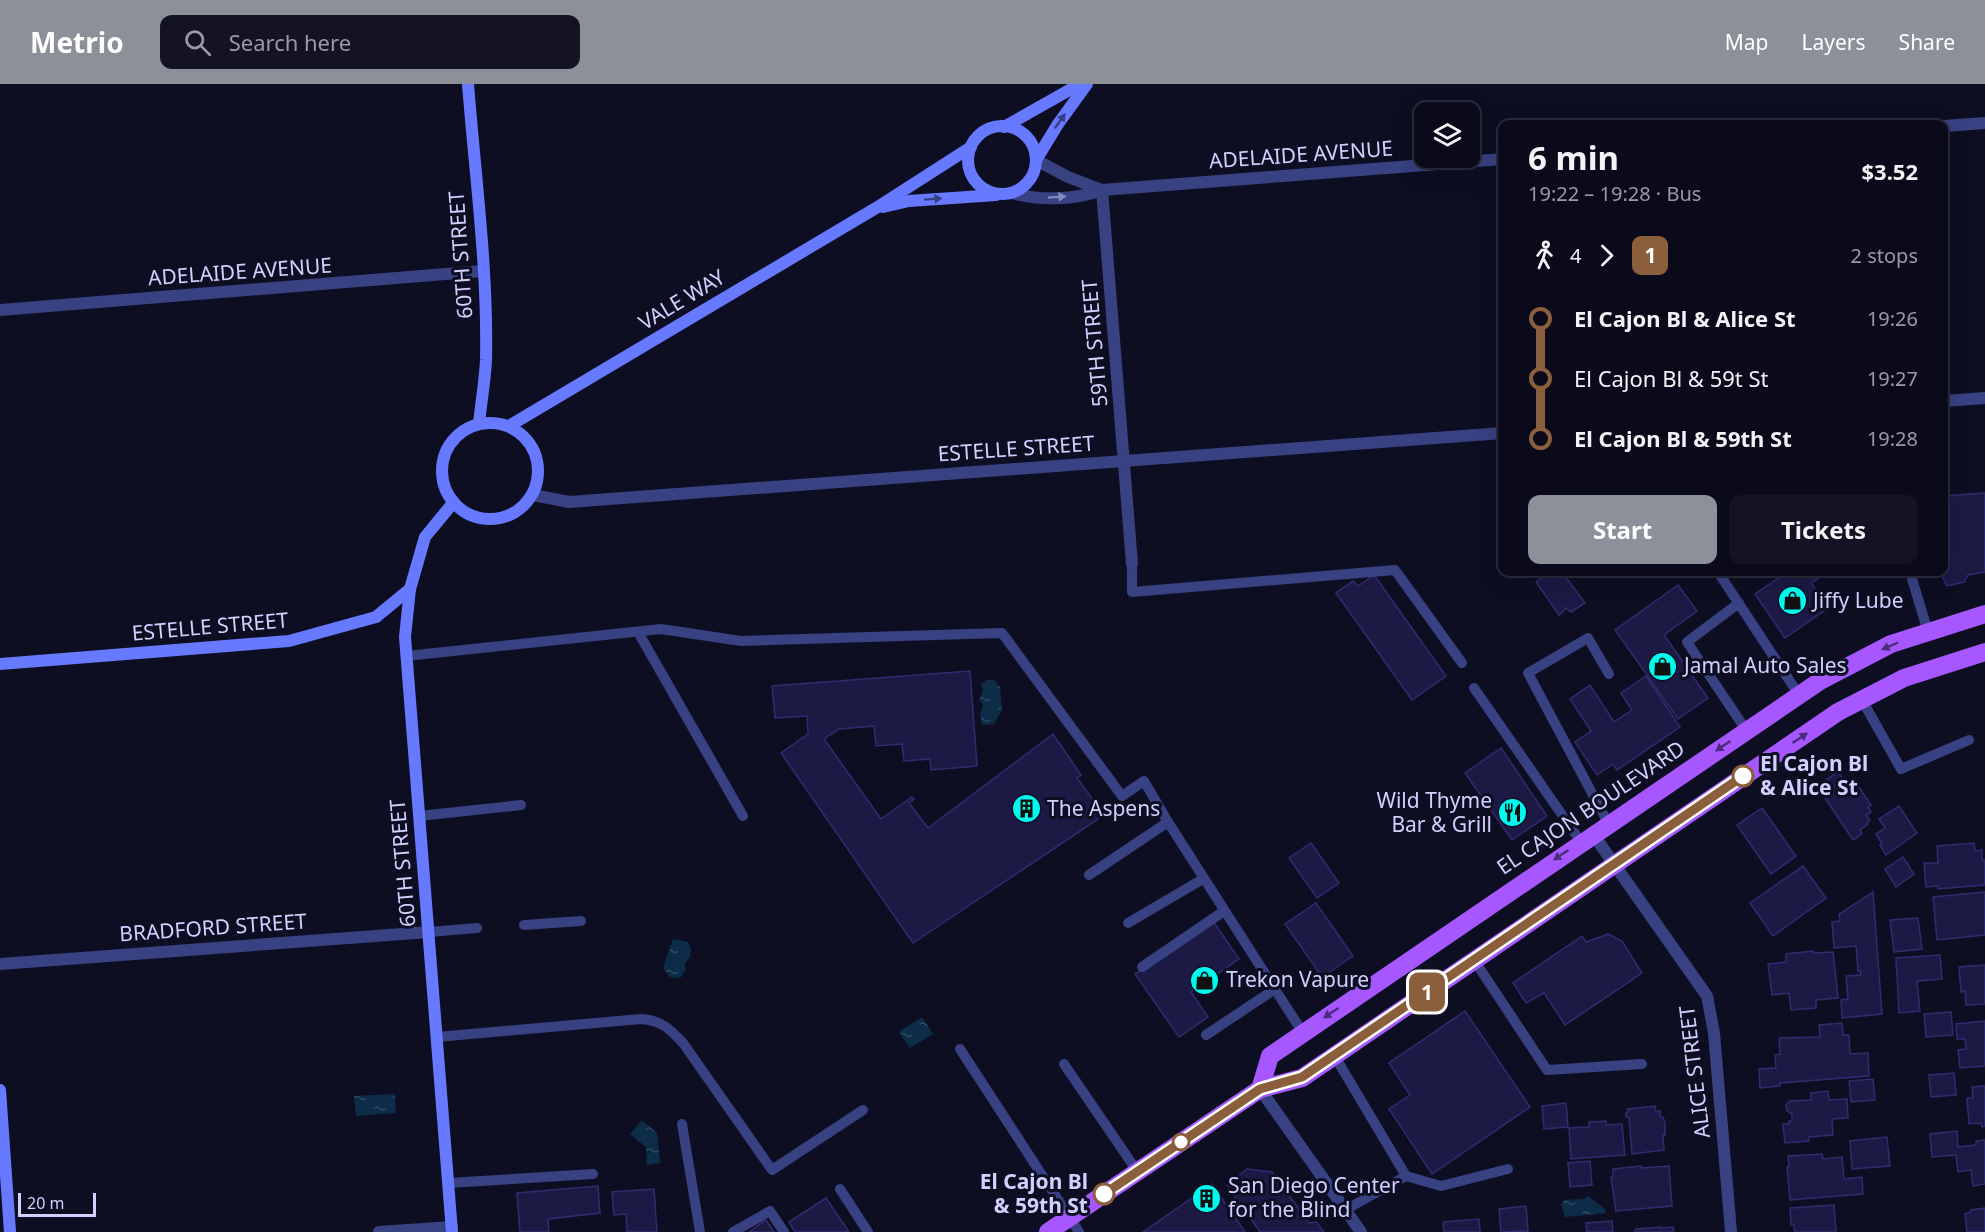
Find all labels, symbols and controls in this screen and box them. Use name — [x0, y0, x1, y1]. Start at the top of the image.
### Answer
search box — [160, 15, 580, 69]
text: Metrio — [30, 23, 124, 61]
icon: search — [181, 26, 214, 59]
text: Search here — [229, 27, 351, 57]
text: Map — [1725, 28, 1769, 56]
text: Layers — [1802, 28, 1866, 56]
text: Share — [1899, 28, 1955, 56]
map controls — [1414, 102, 1480, 168]
button: layers — [1414, 102, 1480, 168]
one-way arrow — [1054, 114, 1066, 130]
street label: ADELAIDE AVENUE — [1208, 134, 1394, 174]
text: 6 min — [1528, 135, 1619, 180]
text: $3.52 — [1861, 156, 1918, 186]
text: 19:22 – 19:28 · Bus — [1528, 180, 1701, 207]
street label: 60TH STREET — [442, 190, 478, 320]
one-way arrow — [1047, 192, 1066, 202]
one-way arrow — [924, 194, 943, 204]
icon: walk — [1528, 239, 1561, 272]
icon: forward — [1590, 239, 1623, 272]
text: 1 — [1644, 241, 1656, 269]
text: 4 — [1570, 242, 1581, 269]
text: 2 stops — [1851, 242, 1918, 269]
street label: ADELAIDE AVENUE — [147, 251, 333, 291]
street label: VALE WAY — [633, 262, 730, 336]
street label: 59TH STREET — [1074, 278, 1114, 408]
text: El Cajon Bl & Alice St — [1574, 303, 1796, 333]
text: 19:26 — [1867, 305, 1918, 332]
text: El Cajon Bl & 59t St — [1574, 363, 1769, 393]
text: 19:27 — [1867, 365, 1918, 392]
text: El Cajon Bl & 59th St — [1574, 423, 1792, 453]
text: 19:28 — [1867, 425, 1918, 452]
street label: ESTELLE STREET — [937, 429, 1096, 467]
button: Start — [1528, 495, 1717, 564]
button: Tickets — [1729, 495, 1918, 564]
shop icon: Jiffy Lube — [1776, 585, 1808, 617]
place label: Jiffy Lube — [1811, 586, 1904, 614]
street label: ESTELLE STREET — [130, 605, 290, 647]
one-way arrow — [1880, 641, 1898, 651]
shop icon: Jamal Auto Sales — [1647, 650, 1679, 682]
place label: Jamal Auto Sales — [1682, 651, 1847, 679]
one-way arrow — [1792, 733, 1808, 744]
street label: EL CAJON BOULEVARD — [1491, 734, 1690, 881]
one-way arrow — [1715, 740, 1731, 751]
place label: El Cajon Bl & Alice St — [1760, 749, 1868, 801]
marker: El Cajon Bl & Alice St — [1732, 765, 1754, 787]
place label: Wild Thyme Bar & Grill — [1376, 786, 1492, 838]
building icon: The Aspens — [1010, 793, 1042, 825]
place label: The Aspens — [1047, 794, 1160, 822]
restaurant icon: Wild Thyme Bar & Grill — [1497, 797, 1529, 829]
street label: 60TH STREET — [382, 798, 422, 928]
one-way arrow — [1554, 849, 1570, 861]
street label: BRADFORD STREET — [118, 906, 308, 948]
shop icon: Trekon Vapure — [1189, 964, 1221, 996]
place label: Trekon Vapure — [1226, 965, 1369, 993]
line badge: 1 — [1408, 972, 1446, 1012]
text: 1 — [1421, 978, 1433, 1006]
street label: ALICE STREET — [1672, 1004, 1716, 1140]
one-way arrow — [1324, 1007, 1340, 1019]
unlabelled marker — [1172, 1133, 1190, 1151]
place label: El Cajon Bl & 59th St — [980, 1167, 1088, 1219]
place label: San Diego Center for the Blind — [1228, 1171, 1400, 1223]
building icon: San Diego Center for the Blind — [1191, 1182, 1223, 1214]
marker: El Cajon Bl & 59th St — [1093, 1183, 1115, 1205]
scale bar — [18, 1190, 96, 1218]
text: 20 m — [27, 1192, 64, 1214]

